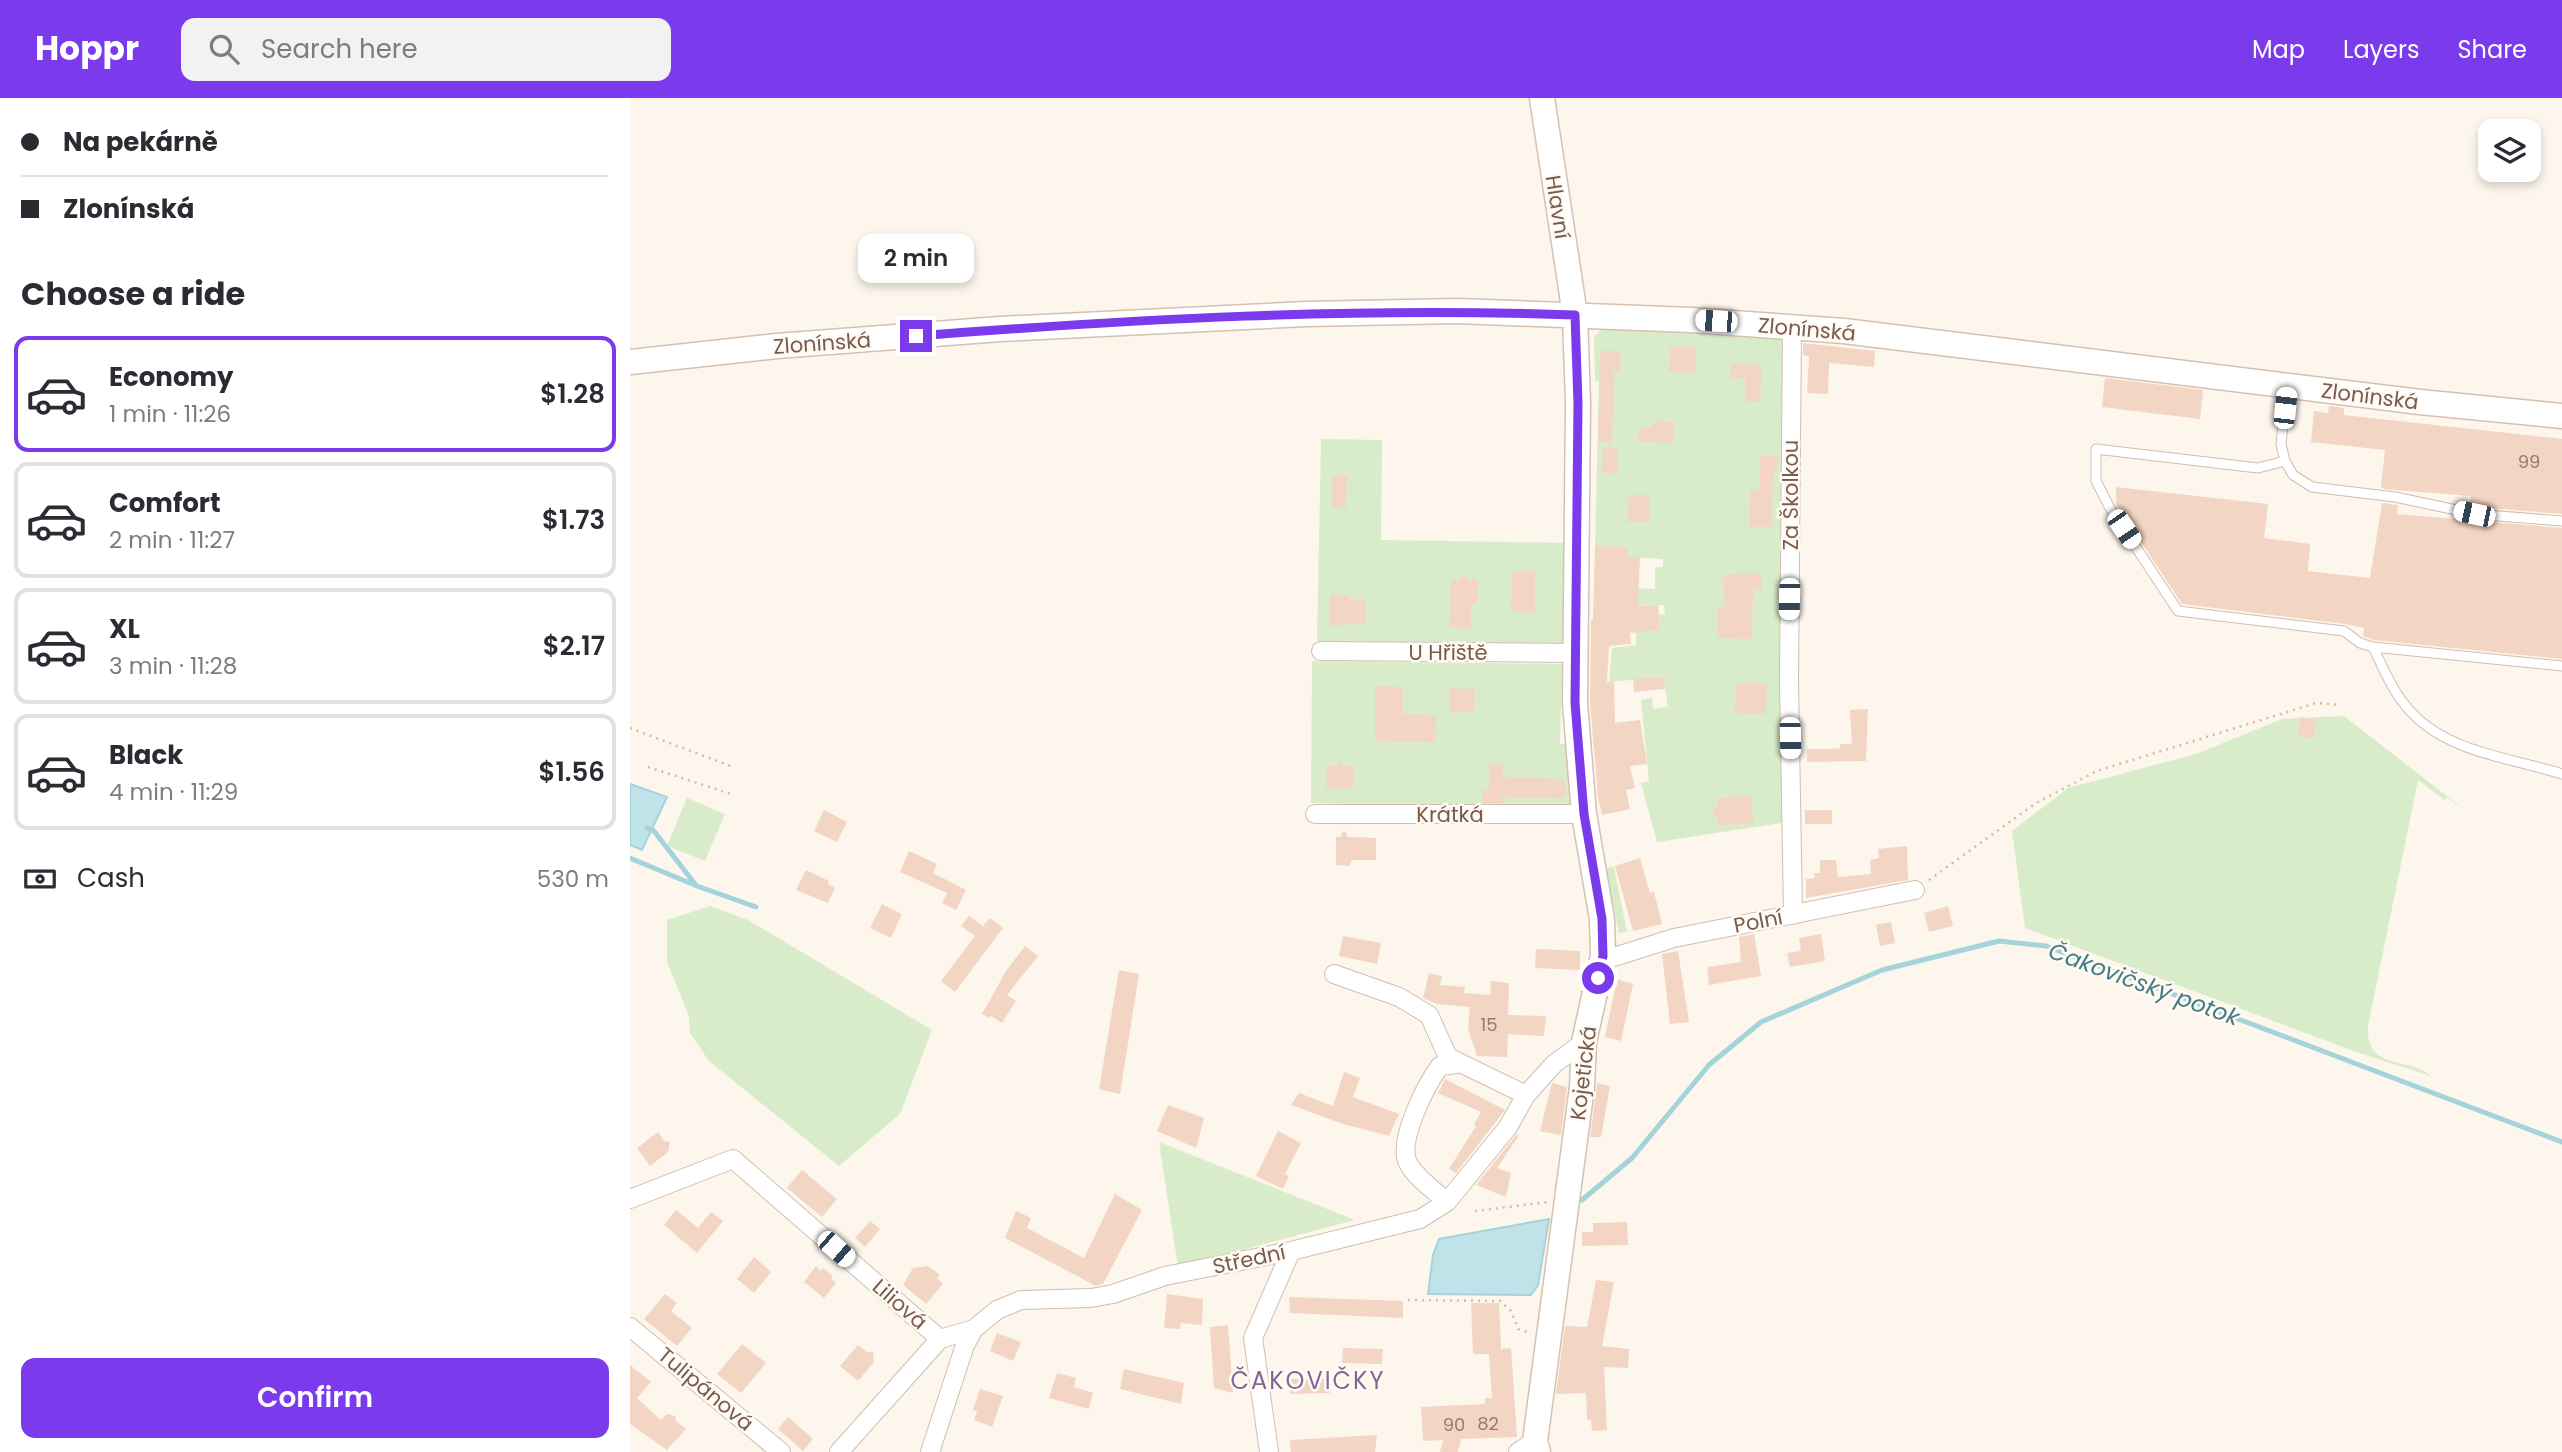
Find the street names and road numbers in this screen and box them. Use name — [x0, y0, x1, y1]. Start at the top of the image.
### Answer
street label: Hlavní — [1539, 173, 1577, 241]
street label: Zlonínská — [1757, 310, 1857, 348]
street label: Zlonínská — [772, 325, 872, 361]
street label: Zlonínská — [2320, 376, 2420, 416]
street label: Za Školkou — [1776, 440, 1805, 550]
street label: U Hřiště — [1409, 638, 1487, 667]
street label: Krátká — [1416, 800, 1484, 829]
street label: Polní — [1731, 902, 1785, 940]
street label: Kojetická — [1563, 1024, 1603, 1122]
street label: Střední — [1210, 1237, 1288, 1281]
street label: Liliová — [866, 1272, 934, 1336]
street label: Tulipánová — [652, 1340, 760, 1438]

